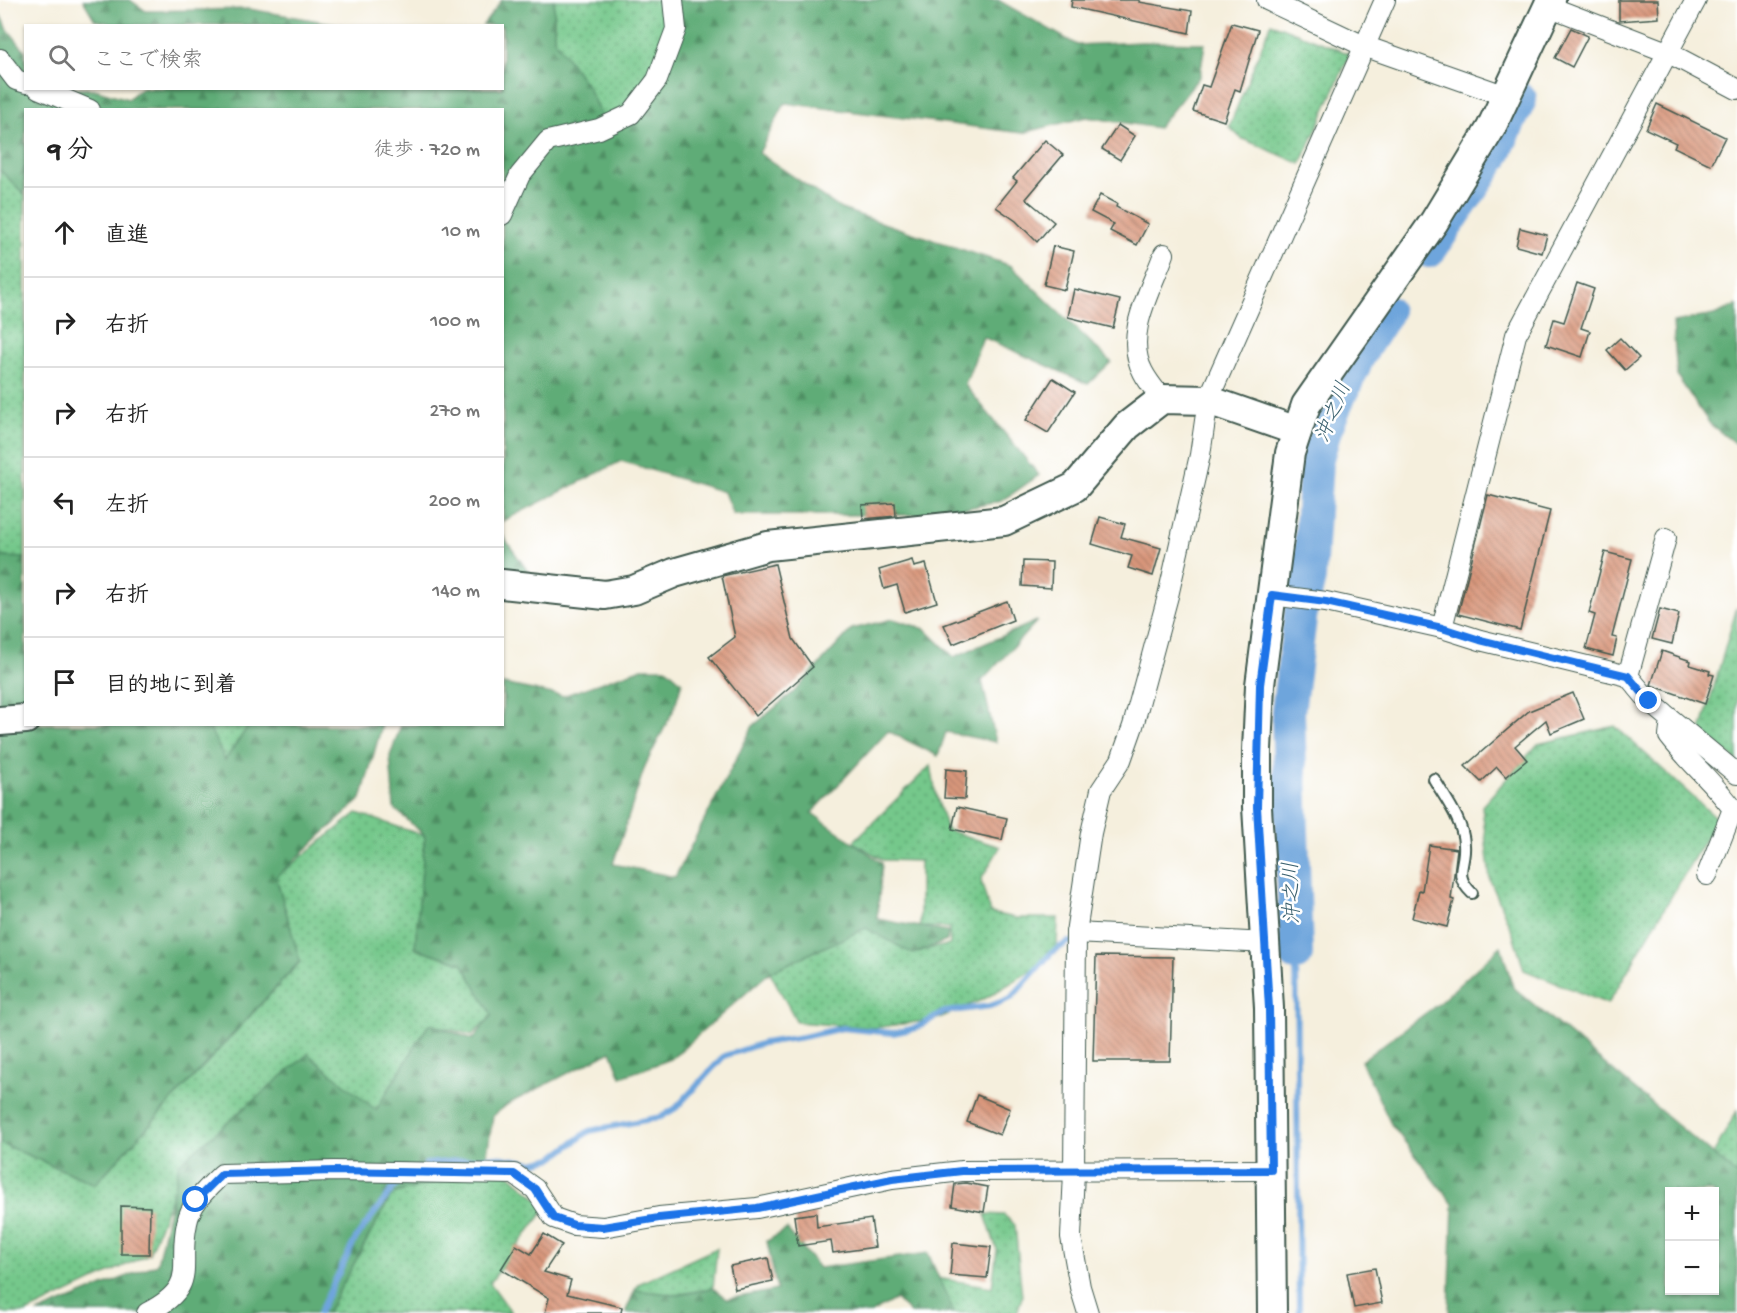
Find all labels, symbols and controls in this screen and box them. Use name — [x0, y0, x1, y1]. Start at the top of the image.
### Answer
search box — [24, 24, 504, 90]
icon: search — [45, 41, 78, 74]
text: ここで検索 — [93, 49, 203, 75]
text: 9 分 — [48, 137, 93, 168]
text: 徒歩 · 720 m — [374, 140, 480, 163]
icon: ahead — [48, 216, 81, 249]
text: 10 m — [442, 221, 480, 244]
text: 直進 — [105, 224, 149, 250]
icon: right — [48, 306, 81, 339]
text: 100 m — [430, 311, 480, 334]
text: 右折 — [105, 314, 149, 340]
water label: 沖之川 — [1310, 378, 1358, 447]
icon: right — [48, 396, 81, 429]
text: 270 m — [430, 401, 480, 424]
text: 右折 — [105, 404, 149, 430]
icon: left — [48, 486, 81, 519]
text: 200 m — [429, 491, 480, 514]
text: 左折 — [105, 494, 149, 520]
icon: right — [48, 576, 81, 609]
text: 140 m — [432, 581, 480, 604]
text: 右折 — [105, 584, 149, 610]
icon: arrive — [48, 666, 81, 699]
text: 目的地に到着 — [105, 674, 237, 700]
route end — [1635, 687, 1661, 713]
water label: 沖之川 — [1278, 861, 1308, 925]
route start — [182, 1186, 208, 1212]
map controls — [1665, 1187, 1719, 1295]
button: + — [1665, 1187, 1719, 1241]
button: − — [1665, 1241, 1719, 1295]

